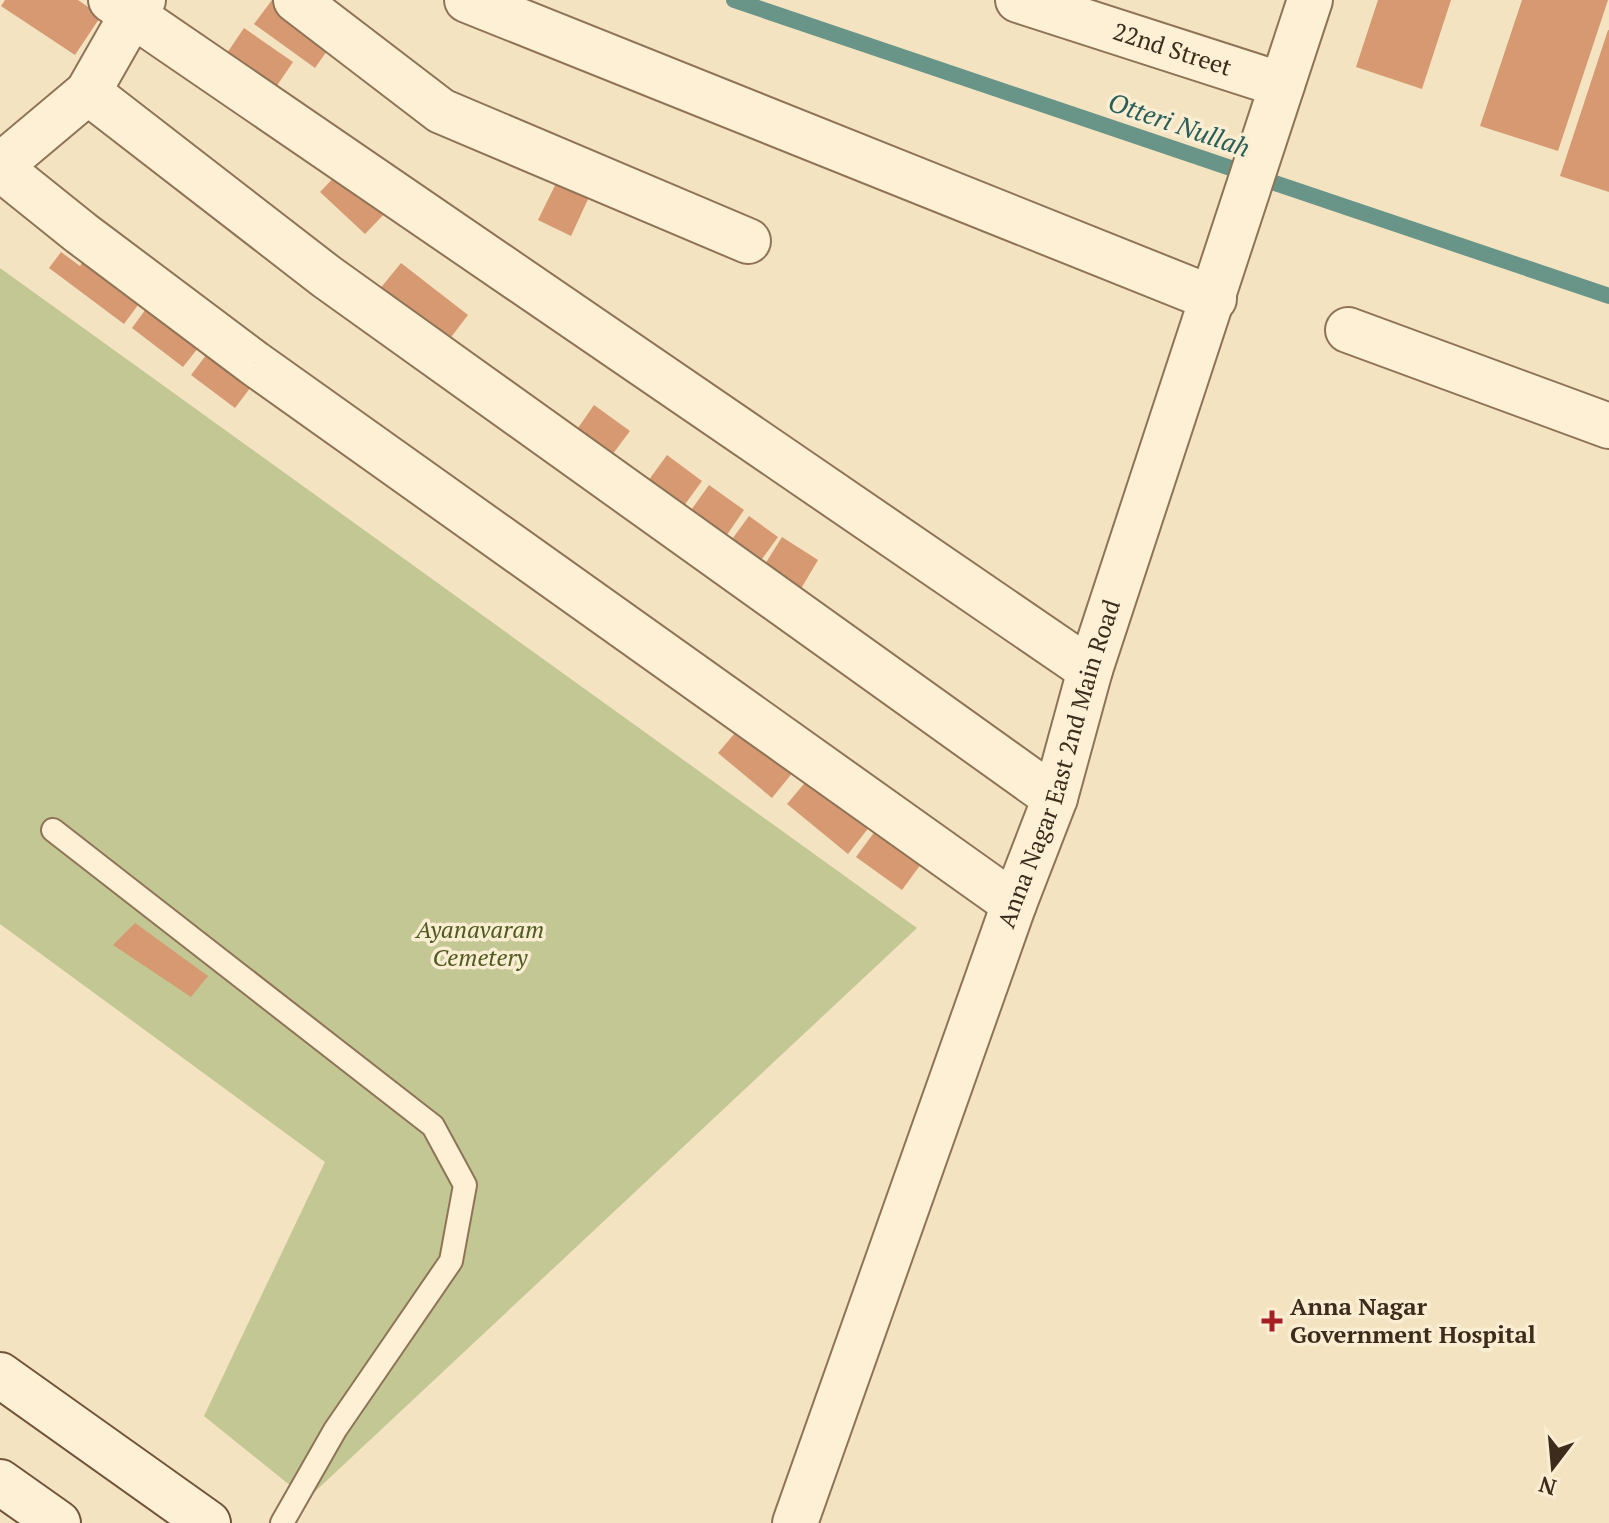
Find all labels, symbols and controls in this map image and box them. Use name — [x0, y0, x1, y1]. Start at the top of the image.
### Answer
street label: 22nd Street — [1109, 15, 1236, 83]
water label: Otteri Nullah — [1104, 84, 1255, 164]
street label: Anna Nagar East 2nd Main Road — [990, 595, 1127, 932]
park label: Ayanavaram Cemetery — [414, 913, 544, 973]
place label: Anna Nagar Government Hospital — [1290, 1290, 1536, 1350]
marker: Anna Nagar Government Hospital — [1261, 1310, 1283, 1332]
north arrow — [1513, 1427, 1593, 1507]
text: N — [1535, 1470, 1559, 1503]

